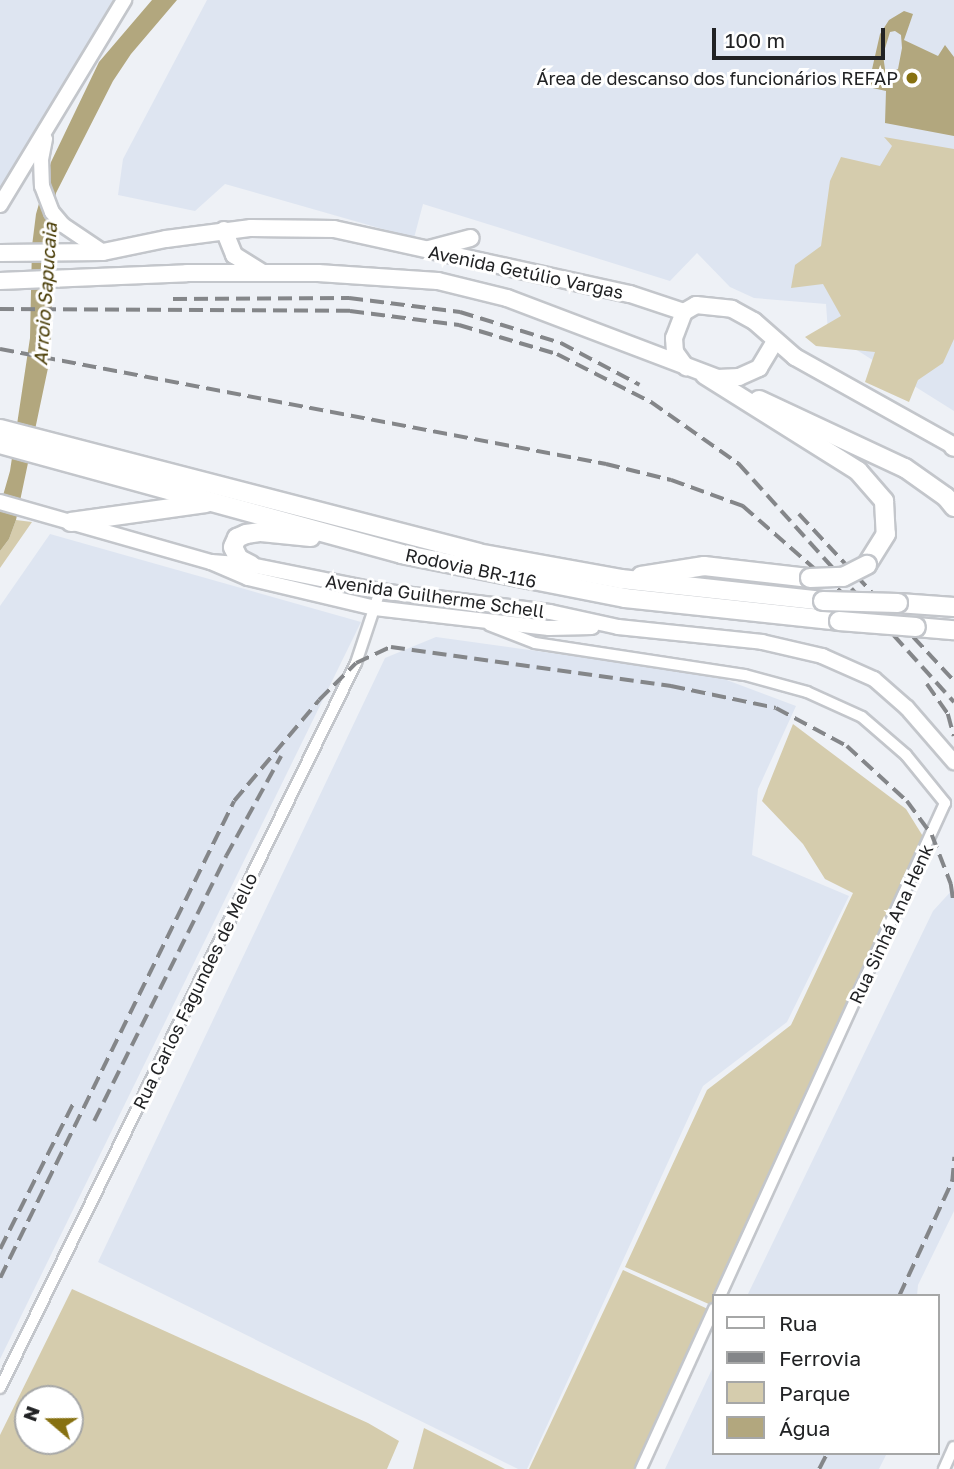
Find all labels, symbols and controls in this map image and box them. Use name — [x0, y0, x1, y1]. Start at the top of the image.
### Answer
scale bar — [716, 14, 889, 58]
text: 100 m — [725, 27, 785, 53]
place label: Área de descanso dos funcionários REFAP — [537, 67, 898, 89]
marker: Área de descanso dos funcionários REFAP — [904, 70, 920, 86]
water label: Arroio Sapucaia — [29, 222, 61, 366]
street label: Avenida Getúlio Vargas — [427, 241, 625, 303]
street label: Rodovia BR-116 — [403, 544, 539, 592]
street label: Avenida Guilherme Schell — [324, 570, 546, 622]
street label: Rua Sinhá Ana Henk — [844, 841, 938, 1007]
street label: Rua Carlos Fagundes de Mello — [128, 869, 262, 1113]
legend — [712, 1294, 940, 1455]
text: Rua — [779, 1310, 817, 1336]
text: Ferrovia — [779, 1345, 861, 1371]
text: Parque — [779, 1380, 850, 1406]
north arrow — [14, 1385, 84, 1455]
text: N — [17, 1403, 44, 1424]
text: Água — [779, 1415, 830, 1441]

